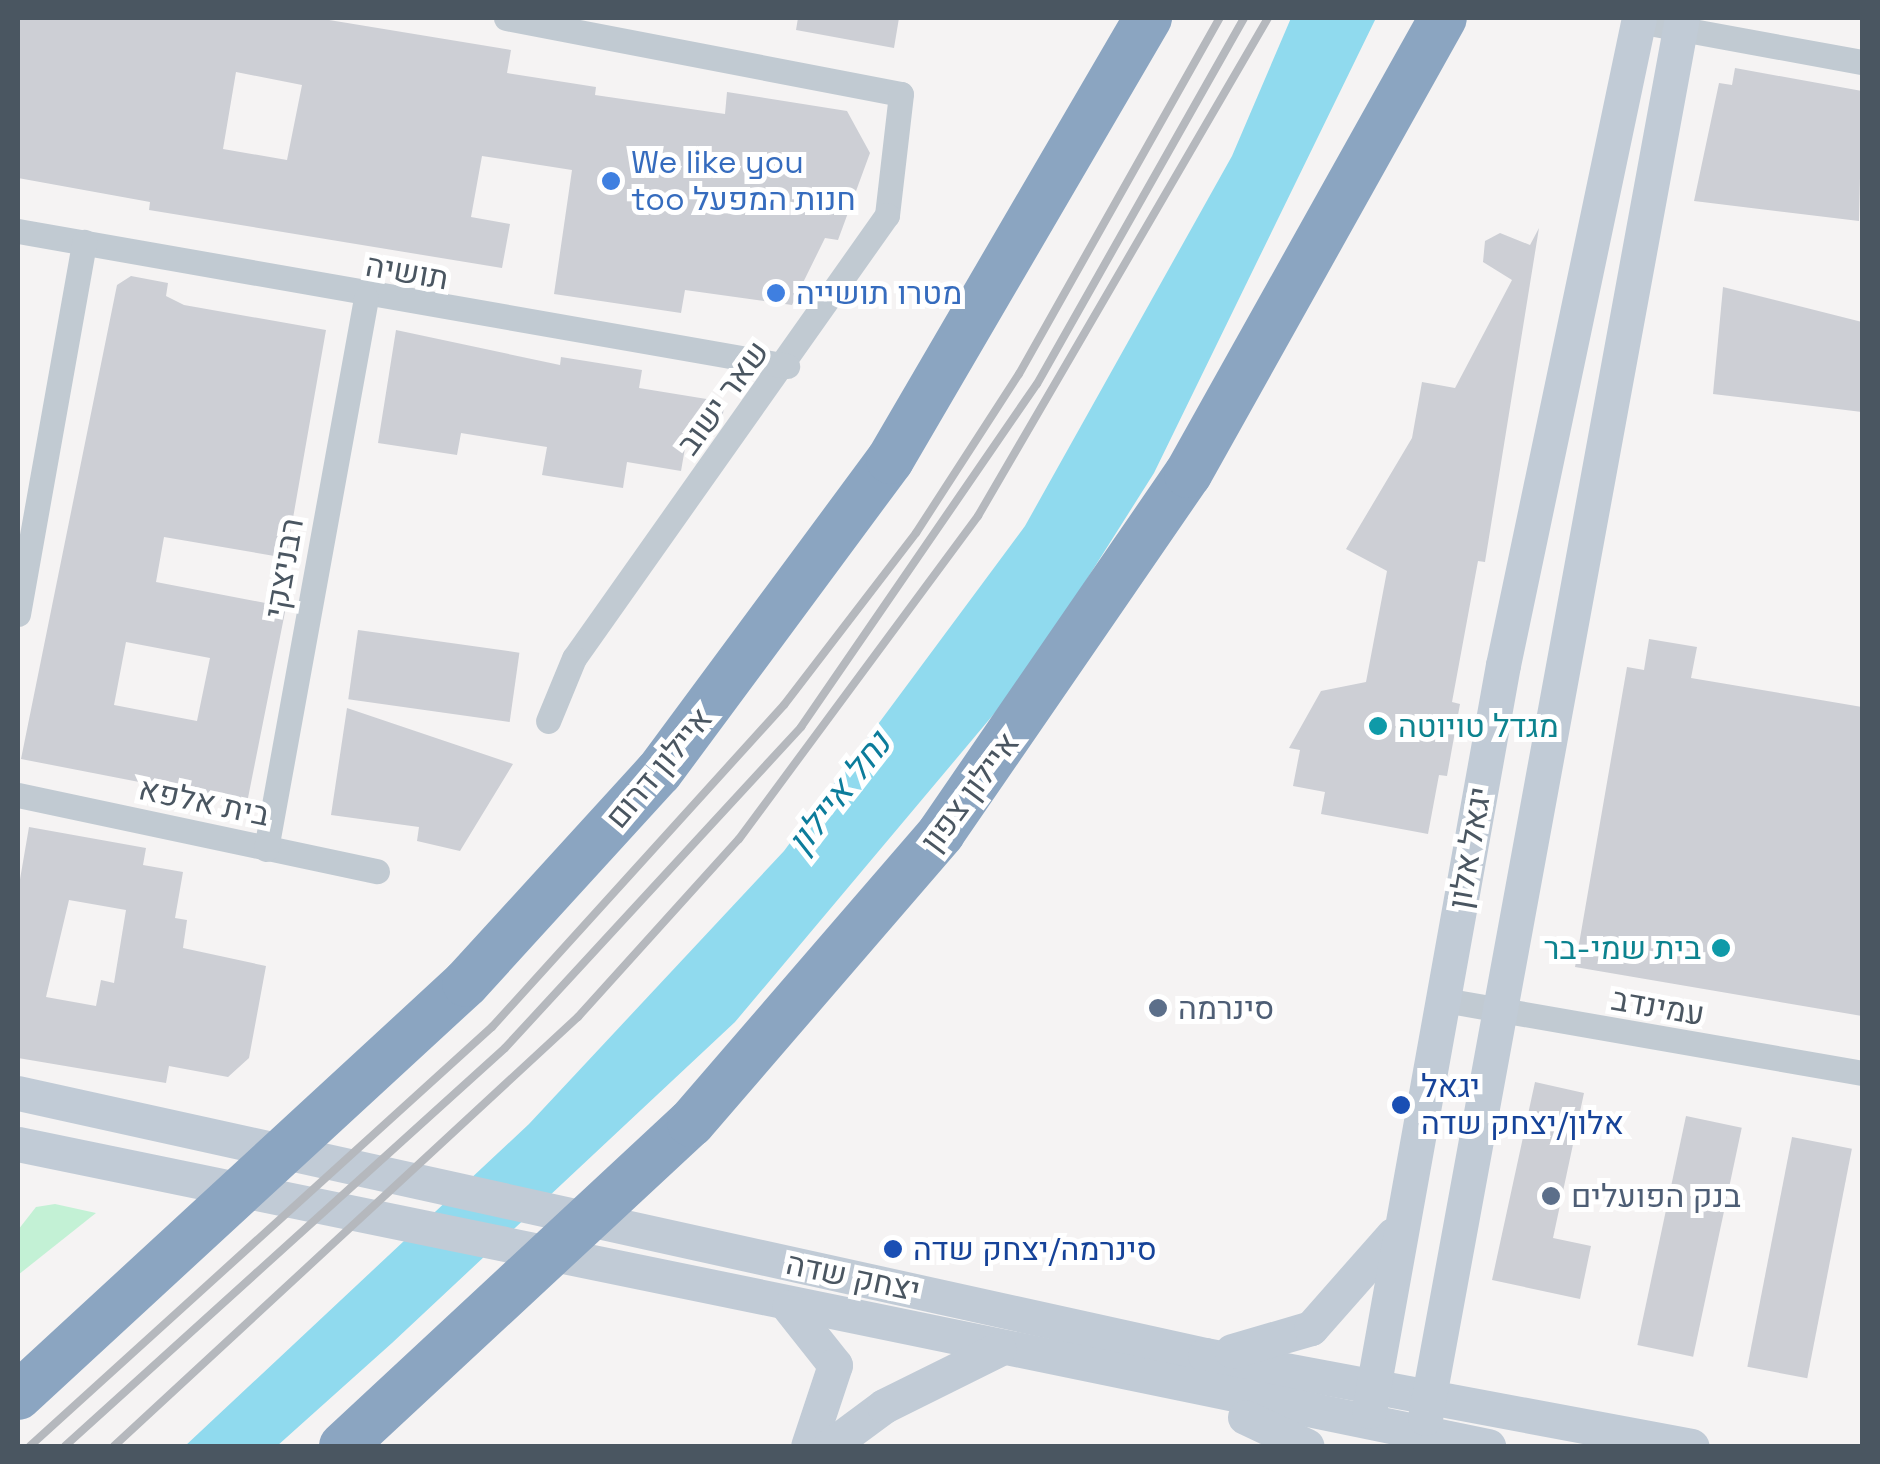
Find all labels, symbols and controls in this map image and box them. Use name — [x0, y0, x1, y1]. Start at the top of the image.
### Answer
place label: We like you too חנות המפעל — [631, 144, 856, 219]
marker: We like you too חנות המפעל — [600, 170, 622, 192]
street label: תושיה — [363, 246, 451, 298]
place label: מטרו תושייה — [796, 274, 962, 312]
marker: מטרו תושייה — [765, 282, 787, 304]
street label: שאר ישוב — [669, 334, 777, 462]
street label: רבניצקי — [256, 515, 312, 621]
street label: איילון דרום — [598, 700, 720, 836]
place label: מגדל טויוטה — [1398, 707, 1559, 745]
marker: מגדל טויוטה — [1367, 715, 1389, 737]
water label: נחל איילון — [778, 724, 900, 862]
street label: איילון צפון — [913, 725, 1027, 859]
street label: בית אלפא — [135, 769, 273, 835]
street label: יגאל אלון — [1440, 784, 1500, 912]
place label: בית שמי-בר — [1544, 929, 1701, 967]
marker: בית שמי-בר — [1710, 937, 1732, 959]
street label: עמינדב — [1609, 980, 1707, 1034]
place label: סינרמה — [1178, 989, 1274, 1027]
marker: סינרמה — [1147, 997, 1169, 1019]
place label: יגאל אלון/יצחק שדה — [1421, 1068, 1624, 1143]
marker: יגאל אלון/יצחק שדה — [1390, 1094, 1412, 1116]
place label: בנק הפועלים — [1571, 1177, 1741, 1215]
marker: בנק הפועלים — [1540, 1185, 1562, 1207]
place label: סינרמה/יצחק שדה — [913, 1230, 1157, 1268]
marker: סינרמה/יצחק שדה — [882, 1238, 904, 1260]
street label: יצחק שדה — [783, 1244, 923, 1310]

